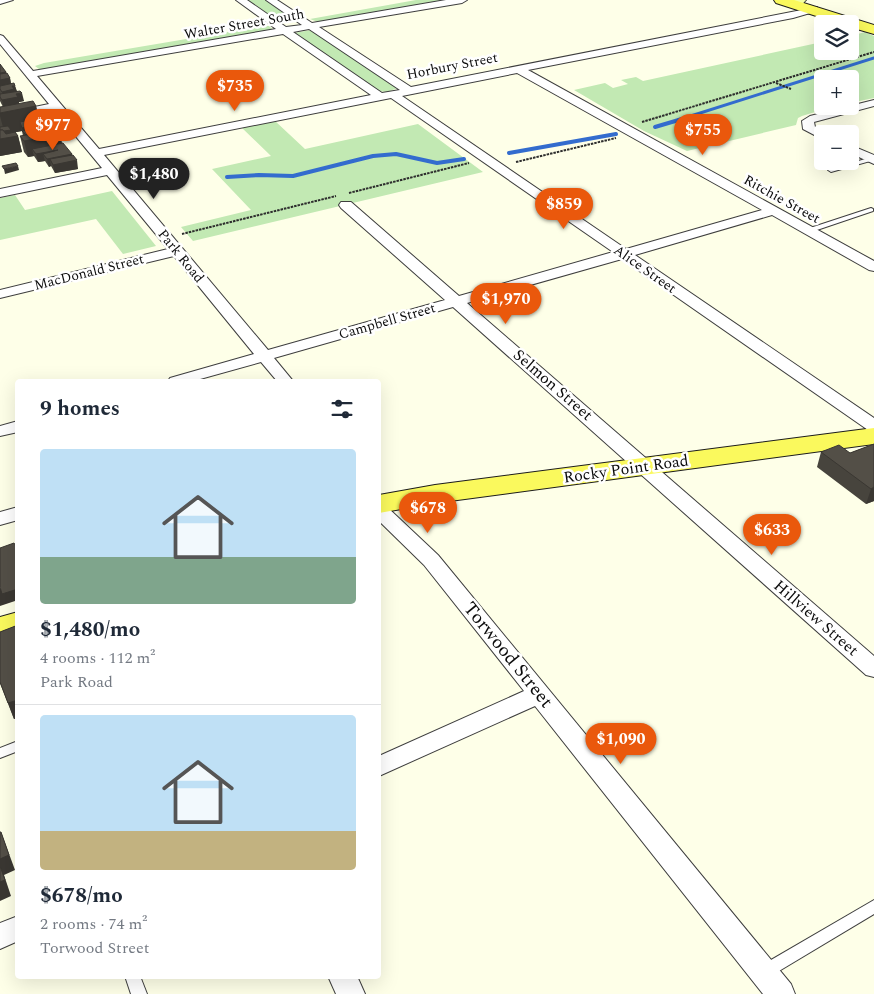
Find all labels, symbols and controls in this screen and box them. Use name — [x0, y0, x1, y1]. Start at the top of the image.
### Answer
street label: Walter Street South — [182, 3, 306, 45]
map controls — [814, 15, 859, 170]
button: layers — [814, 15, 859, 60]
street label: Horbury Street — [405, 47, 500, 85]
pin: $735 — [205, 70, 265, 112]
button: + — [814, 70, 859, 115]
text: $735 — [217, 74, 253, 98]
pin: $977 — [23, 108, 83, 151]
text: $977 — [35, 113, 71, 137]
pin: $755 — [673, 114, 733, 156]
text: $755 — [685, 118, 721, 142]
button: − — [814, 125, 859, 170]
pin: $1,480 — [113, 158, 195, 200]
text: $1,480 — [129, 162, 179, 186]
street label: Ritchie Street — [740, 169, 824, 229]
pin: $859 — [534, 188, 594, 230]
text: $859 — [546, 192, 582, 216]
street label: Park Road — [153, 225, 209, 288]
street label: Alice Street — [609, 240, 681, 298]
street label: MacDonald Street — [32, 248, 146, 296]
pin: $1,970 — [465, 282, 547, 325]
text: $1,970 — [481, 287, 531, 311]
street label: Campbell Street — [336, 297, 438, 345]
street label: Selmon Street — [508, 343, 598, 427]
text: 9 homes — [40, 393, 120, 425]
icon: filters — [328, 395, 356, 423]
street label: Rocky Point Road — [562, 448, 690, 490]
icon: home — [153, 482, 243, 572]
pin: $678 — [398, 492, 458, 534]
text: $678 — [410, 496, 446, 520]
pin: $633 — [742, 514, 802, 556]
text: $633 — [754, 518, 790, 542]
street label: Hillview Street — [768, 574, 864, 662]
street label: Torwood Street — [456, 595, 560, 715]
text: $1,480/mo — [40, 614, 140, 646]
text: 4 rooms · 112 m² — [40, 646, 155, 670]
text: Park Road — [40, 670, 113, 694]
pin: $1,090 — [580, 722, 662, 765]
text: $1,090 — [596, 727, 646, 751]
icon: home — [153, 747, 243, 837]
text: $678/mo — [40, 880, 123, 912]
text: 2 rooms · 74 m² — [40, 912, 147, 936]
text: Torwood Street — [40, 936, 149, 960]

